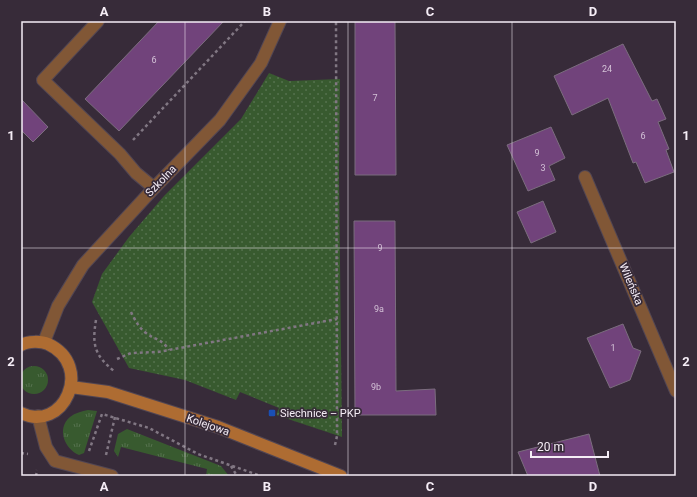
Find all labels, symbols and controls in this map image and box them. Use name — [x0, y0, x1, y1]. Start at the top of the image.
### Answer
text: A — [100, 4, 109, 19]
text: B — [263, 4, 271, 19]
text: C — [426, 4, 435, 19]
text: D — [589, 4, 597, 19]
house number: 6 — [151, 55, 157, 65]
house number: 24 — [602, 64, 612, 74]
house number: 7 — [372, 93, 378, 103]
text: 1 — [7, 128, 15, 143]
text: 1 — [682, 128, 690, 143]
house number: 6 — [640, 131, 646, 141]
house number: 9 — [534, 148, 540, 158]
street label: Szkolna — [143, 163, 179, 199]
house number: 3 — [540, 163, 546, 173]
house number: 9 — [377, 243, 383, 253]
street label: Wileńska — [616, 261, 646, 307]
house number: 9a — [374, 304, 384, 314]
house number: 1 — [610, 343, 616, 353]
text: 2 — [7, 354, 15, 369]
text: 2 — [682, 354, 690, 369]
house number: 9b — [371, 382, 381, 392]
place label: Siechnice – PKP — [280, 407, 361, 420]
marker: Siechnice – PKP — [267, 408, 277, 418]
street label: Kolejowa — [185, 412, 231, 438]
scale bar — [531, 433, 608, 459]
text: 20 m — [537, 440, 564, 454]
text: A — [100, 479, 109, 494]
text: B — [263, 479, 271, 494]
text: C — [426, 479, 435, 494]
text: D — [589, 479, 597, 494]

